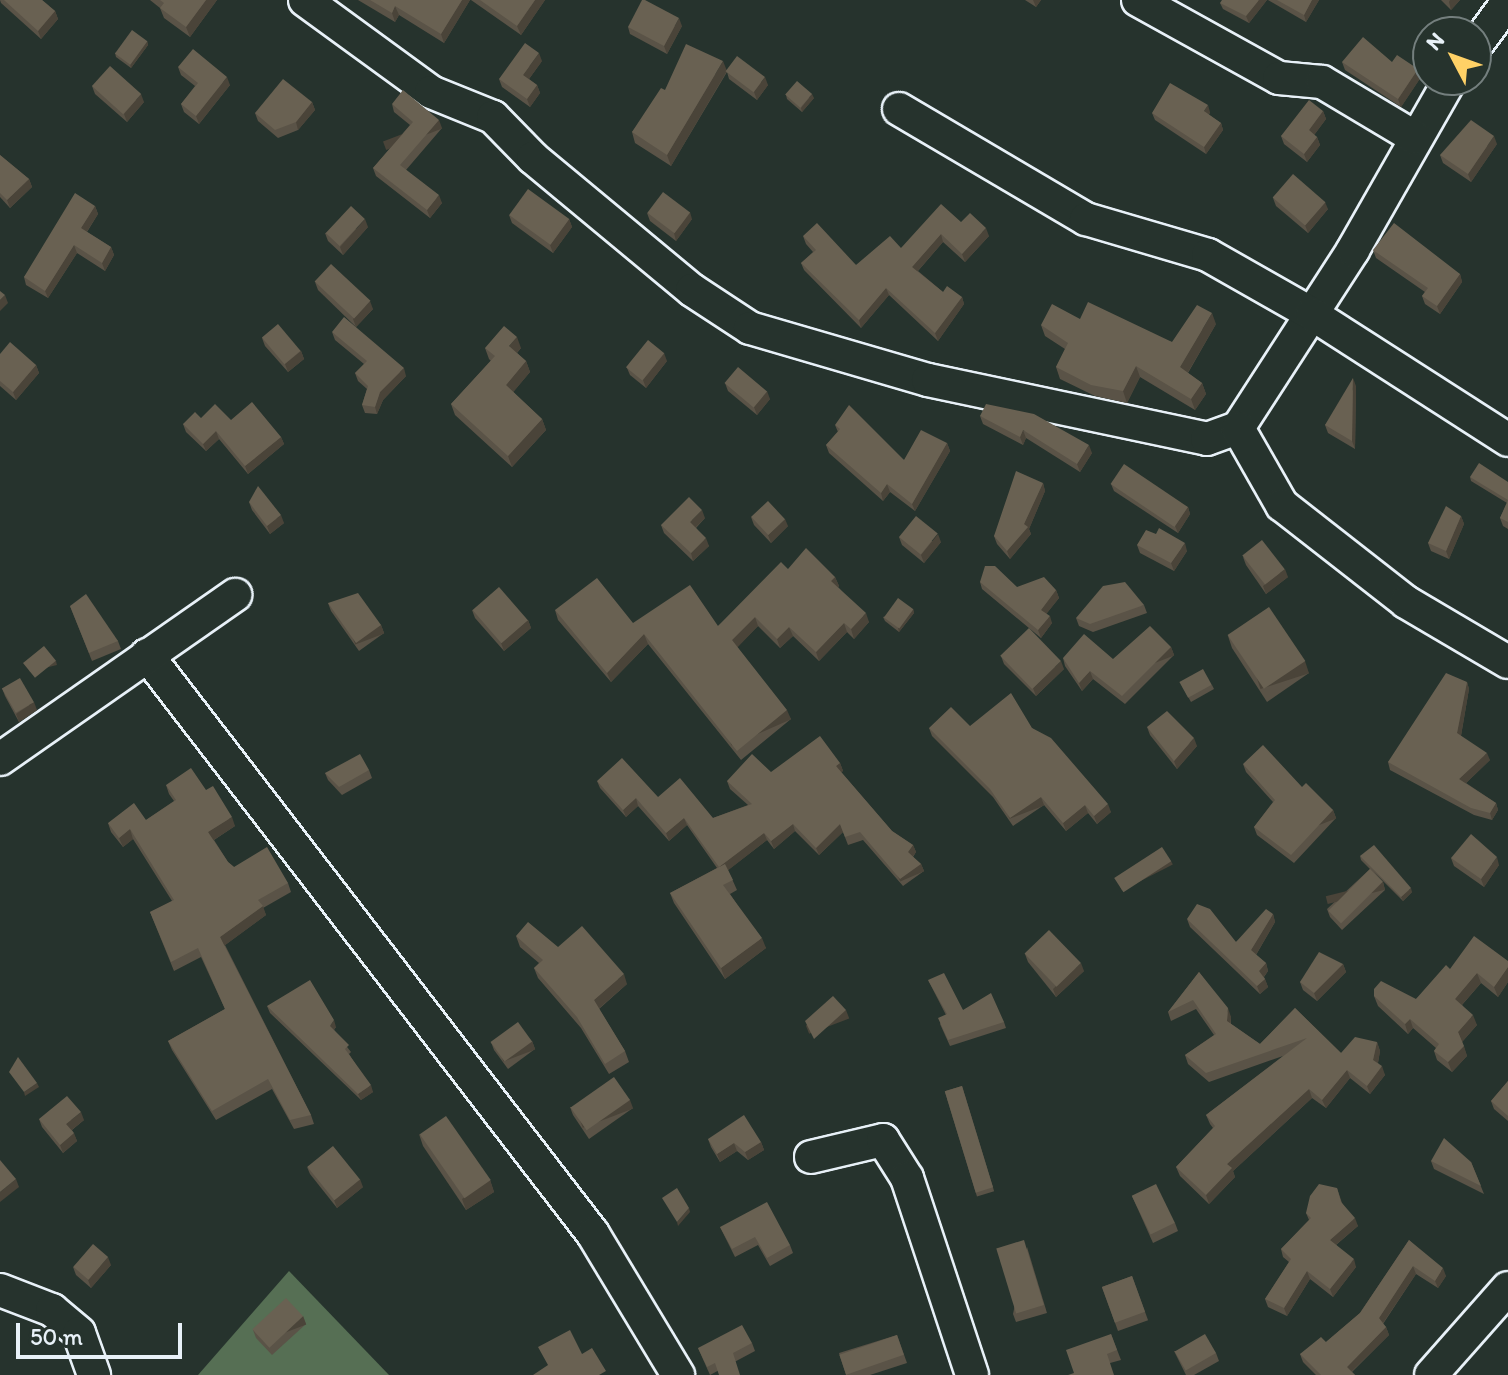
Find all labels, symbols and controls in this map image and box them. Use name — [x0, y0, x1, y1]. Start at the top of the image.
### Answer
north arrow — [1412, 16, 1492, 96]
text: N — [1420, 27, 1450, 56]
scale bar — [20, 1307, 186, 1357]
text: 50 m — [30, 1322, 83, 1351]

